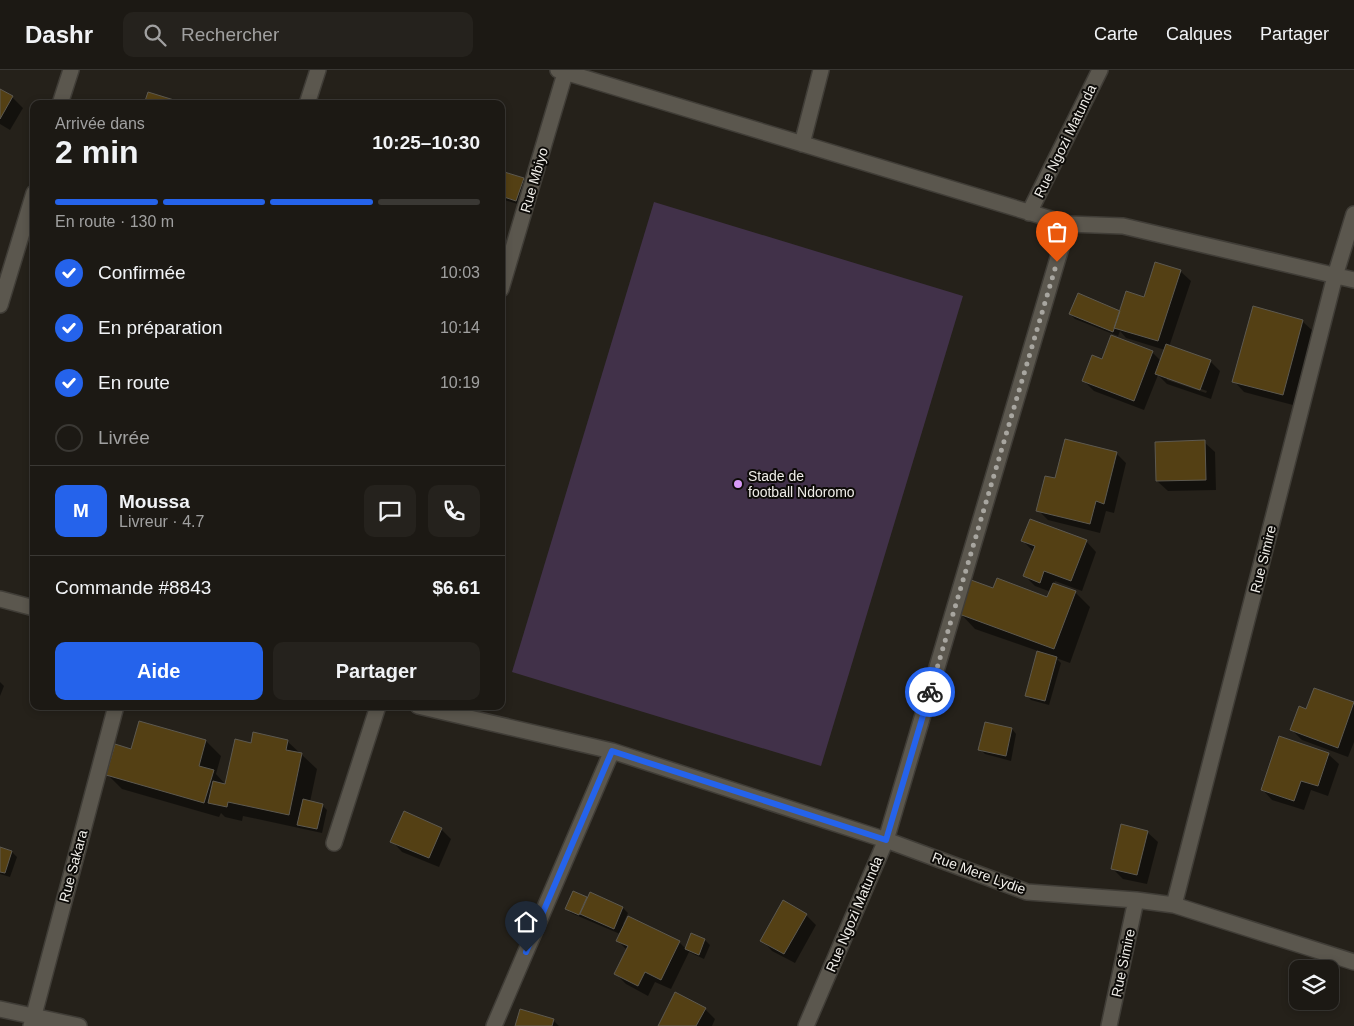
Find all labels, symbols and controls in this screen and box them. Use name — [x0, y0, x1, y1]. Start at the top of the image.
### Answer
search box — [123, 12, 473, 57]
text: Dashr — [25, 21, 93, 48]
icon: search — [141, 21, 169, 49]
text: Rechercher — [181, 24, 279, 45]
text: Carte — [1094, 24, 1138, 44]
text: Calques — [1166, 24, 1232, 44]
text: Partager — [1260, 24, 1329, 44]
street label: Rue Ngozi Matunda — [1031, 82, 1099, 200]
text: Arrivée dans — [55, 115, 145, 132]
text: 10:25–10:30 — [372, 132, 480, 153]
text: 2 min — [55, 134, 139, 170]
street label: Rue Mbiyo — [517, 145, 551, 214]
pin — [1036, 211, 1078, 262]
text: En route · 130 m — [55, 213, 174, 230]
icon: bag — [1043, 218, 1071, 246]
icon: check — [55, 259, 83, 287]
text: Confirmée — [98, 262, 186, 283]
text: 10:03 — [440, 264, 480, 281]
icon: check — [55, 314, 83, 342]
text: En préparation — [98, 317, 223, 338]
text: 10:14 — [440, 319, 480, 336]
icon: check — [55, 369, 83, 397]
text: En route — [98, 372, 170, 393]
text: 10:19 — [440, 374, 480, 391]
text: Livrée — [98, 427, 150, 448]
place label: Stade de football Ndoromo — [748, 468, 855, 500]
marker: Stade de football Ndoromo — [732, 478, 744, 490]
button: chat — [364, 485, 416, 537]
button: phone — [428, 485, 480, 537]
text: Moussa — [119, 491, 190, 512]
text: M — [73, 500, 89, 521]
text: Livreur · 4.7 — [119, 513, 204, 530]
street label: Rue Simire — [1247, 523, 1279, 595]
text: Commande #8843 — [55, 577, 211, 598]
text: $6.61 — [432, 577, 480, 598]
button: Aide — [55, 642, 263, 700]
button: Partager — [273, 642, 480, 700]
courier — [905, 667, 955, 717]
icon: bike — [916, 678, 944, 706]
street label: Rue Sakara — [56, 828, 90, 904]
street label: Rue Mere Lydie — [930, 849, 1028, 897]
street label: Rue Ngozi Matunda — [822, 854, 886, 974]
pin — [505, 901, 547, 952]
icon: home — [512, 908, 540, 936]
street label: Rue Simire — [1108, 927, 1138, 999]
map controls — [1289, 960, 1339, 1010]
button: layers — [1289, 960, 1339, 1010]

